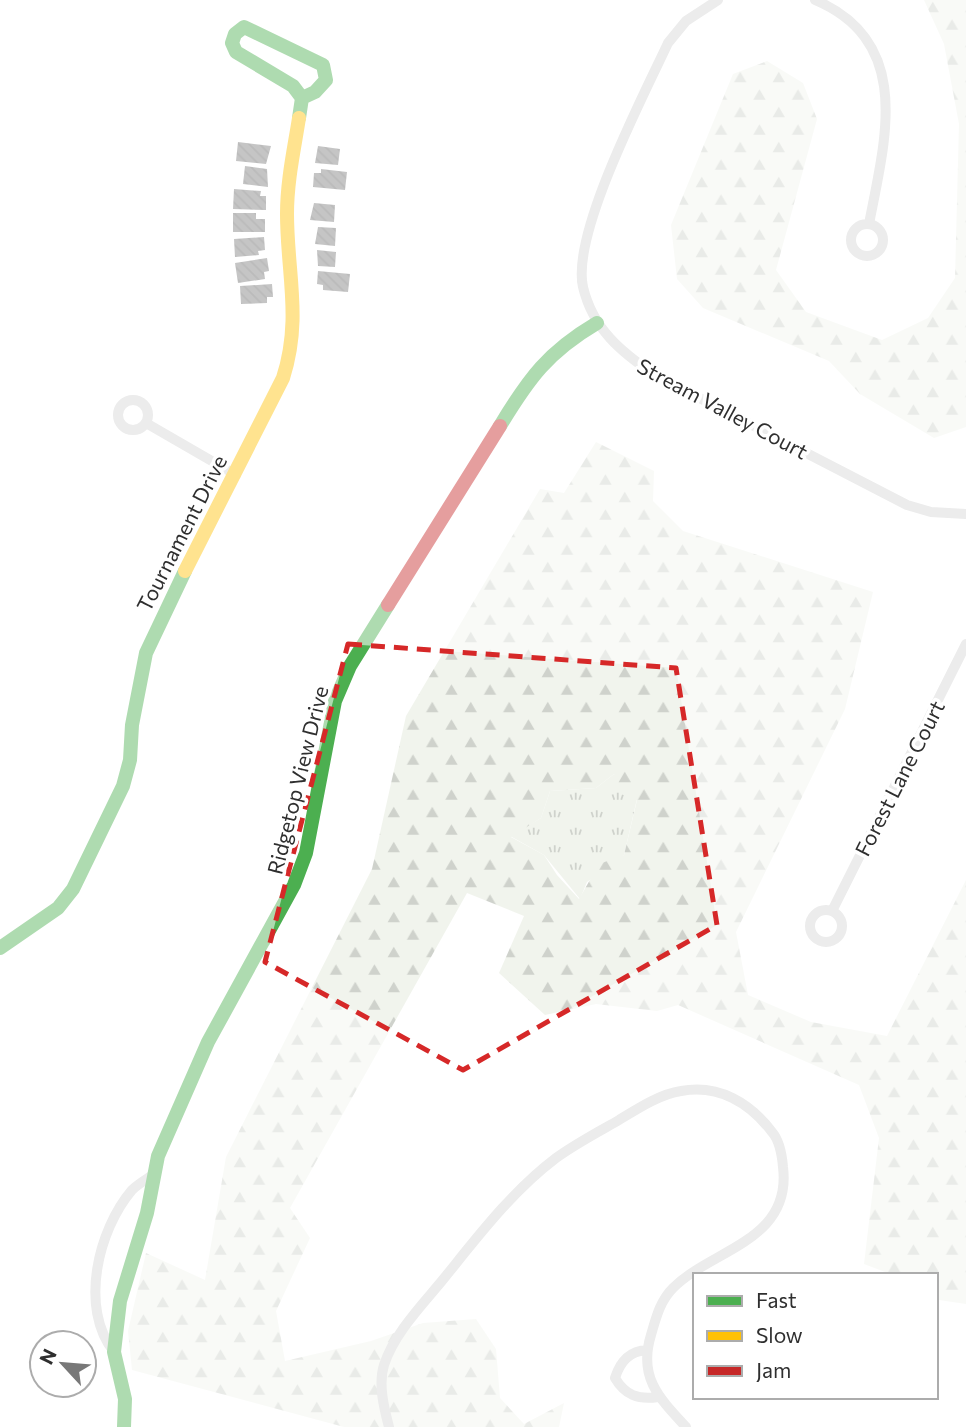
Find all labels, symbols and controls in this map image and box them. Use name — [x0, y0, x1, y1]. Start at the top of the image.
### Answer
street label: Stream Valley Court — [633, 352, 813, 464]
street label: Tournament Drive — [131, 451, 231, 615]
street label: Ridgetop View Drive — [261, 683, 333, 877]
street label: Forest Lane Court — [849, 696, 949, 860]
legend — [693, 1273, 938, 1399]
text: Fast — [756, 1287, 797, 1312]
text: Slow — [756, 1322, 803, 1347]
north arrow — [28, 1329, 98, 1399]
text: N — [34, 1345, 61, 1368]
text: Jam — [756, 1357, 791, 1382]

